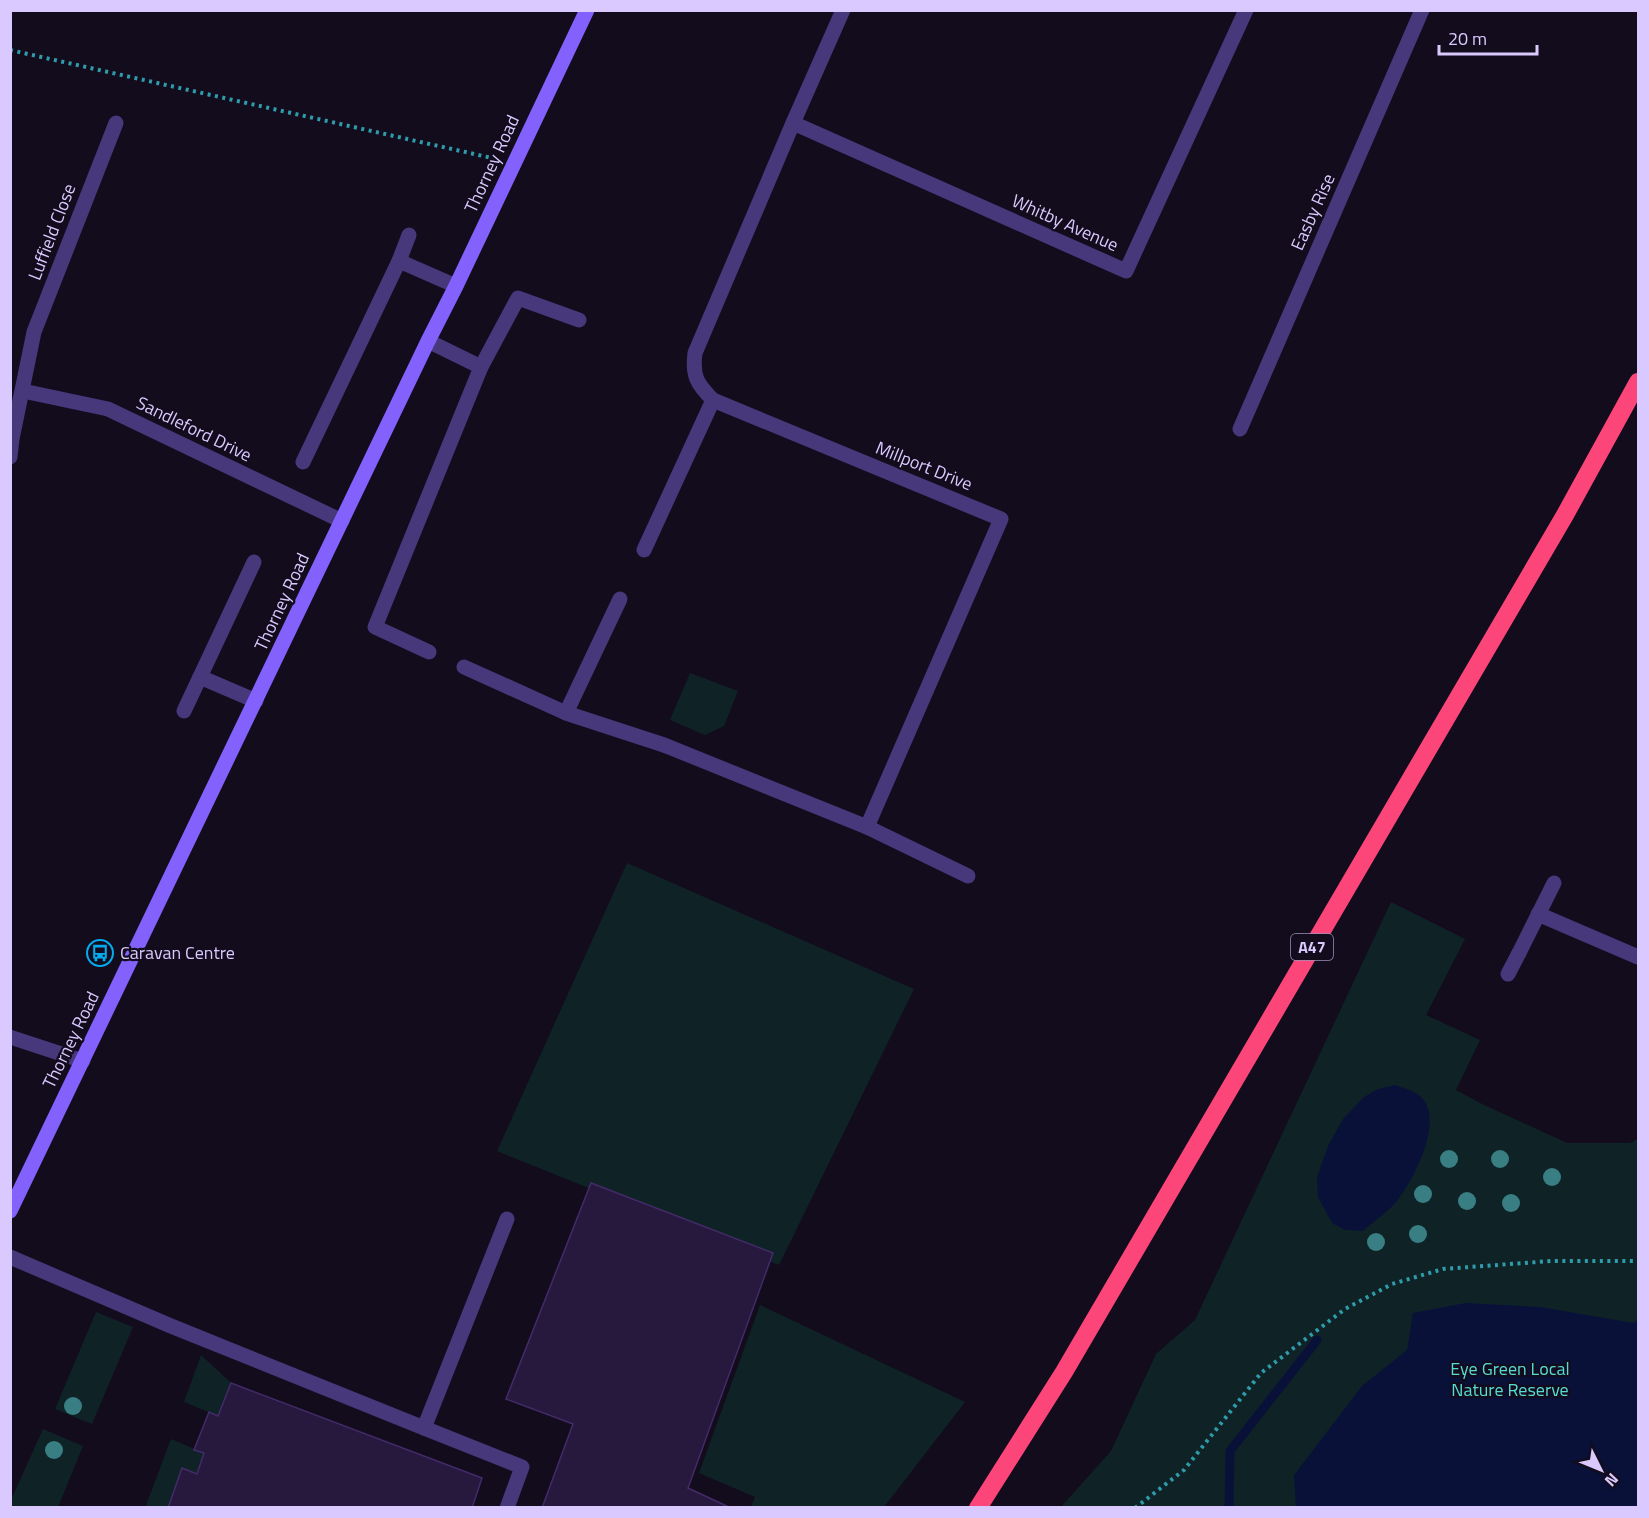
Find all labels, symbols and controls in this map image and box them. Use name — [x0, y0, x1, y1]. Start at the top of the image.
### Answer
scale bar — [1439, 18, 1536, 56]
text: 20 m — [1448, 25, 1487, 52]
street label: Thorney Road — [457, 110, 526, 217]
street label: Easby Rise — [1284, 169, 1342, 255]
street label: Luffield Close — [21, 180, 82, 284]
street label: Whitby Avenue — [1008, 187, 1123, 258]
street label: Sandleford Drive — [132, 389, 256, 468]
street label: Millport Drive — [872, 434, 977, 497]
street label: Thorney Road — [247, 548, 316, 655]
road number: A47 — [1291, 934, 1333, 960]
bus stop icon: Caravan Centre — [85, 938, 115, 968]
place label: Caravan Centre — [120, 939, 235, 966]
street label: Thorney Road — [35, 987, 106, 1093]
park label: Eye Green Local Nature Reserve — [1450, 1355, 1570, 1403]
north arrow — [1571, 1440, 1631, 1500]
text: N — [1599, 1468, 1625, 1492]

